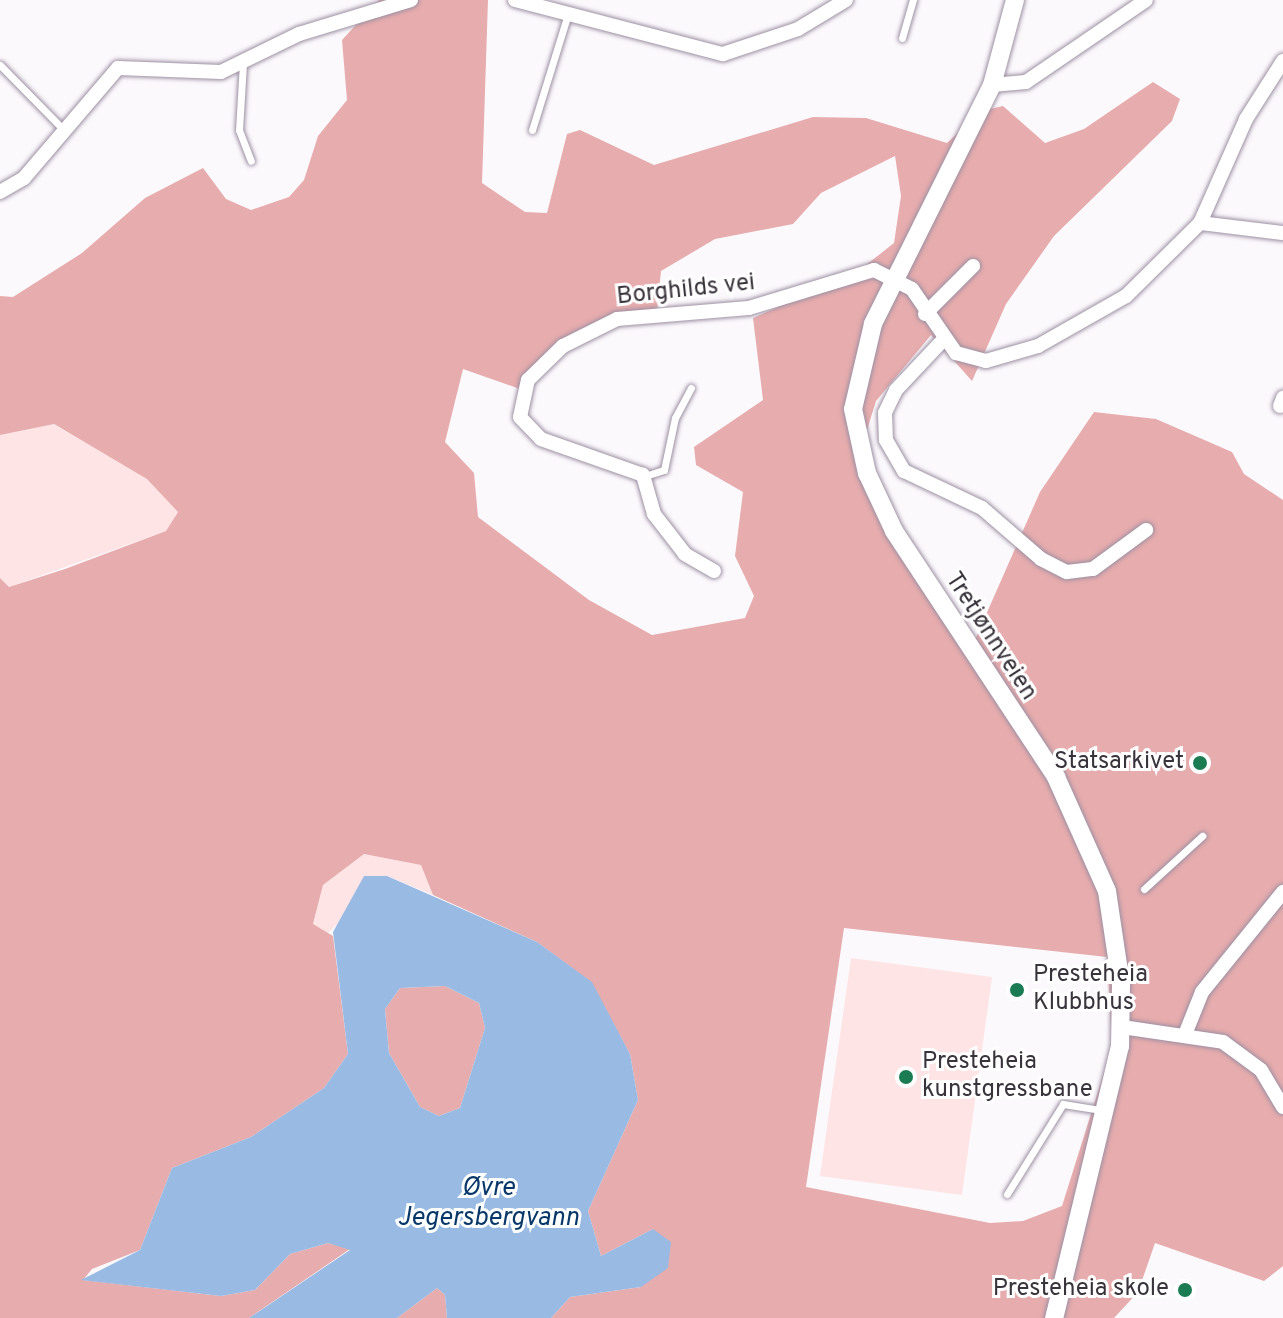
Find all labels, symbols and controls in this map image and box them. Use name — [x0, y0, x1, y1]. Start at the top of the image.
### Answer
street label: Borghilds vei — [615, 269, 757, 313]
street label: Tretjønnveien — [938, 568, 1042, 706]
place label: Statsarkivet — [1054, 749, 1184, 777]
marker: Statsarkivet — [1191, 754, 1209, 772]
place label: Presteheia Klubbhus — [1033, 962, 1148, 1018]
marker: Presteheia Klubbhus — [1008, 981, 1026, 999]
place label: Presteheia kunstgressbane — [922, 1049, 1093, 1105]
marker: Presteheia kunstgressbane — [897, 1068, 915, 1086]
water label: Øvre Jegersbergvann — [397, 1173, 579, 1234]
place label: Presteheia skole — [993, 1276, 1169, 1304]
marker: Presteheia skole — [1176, 1281, 1194, 1299]

